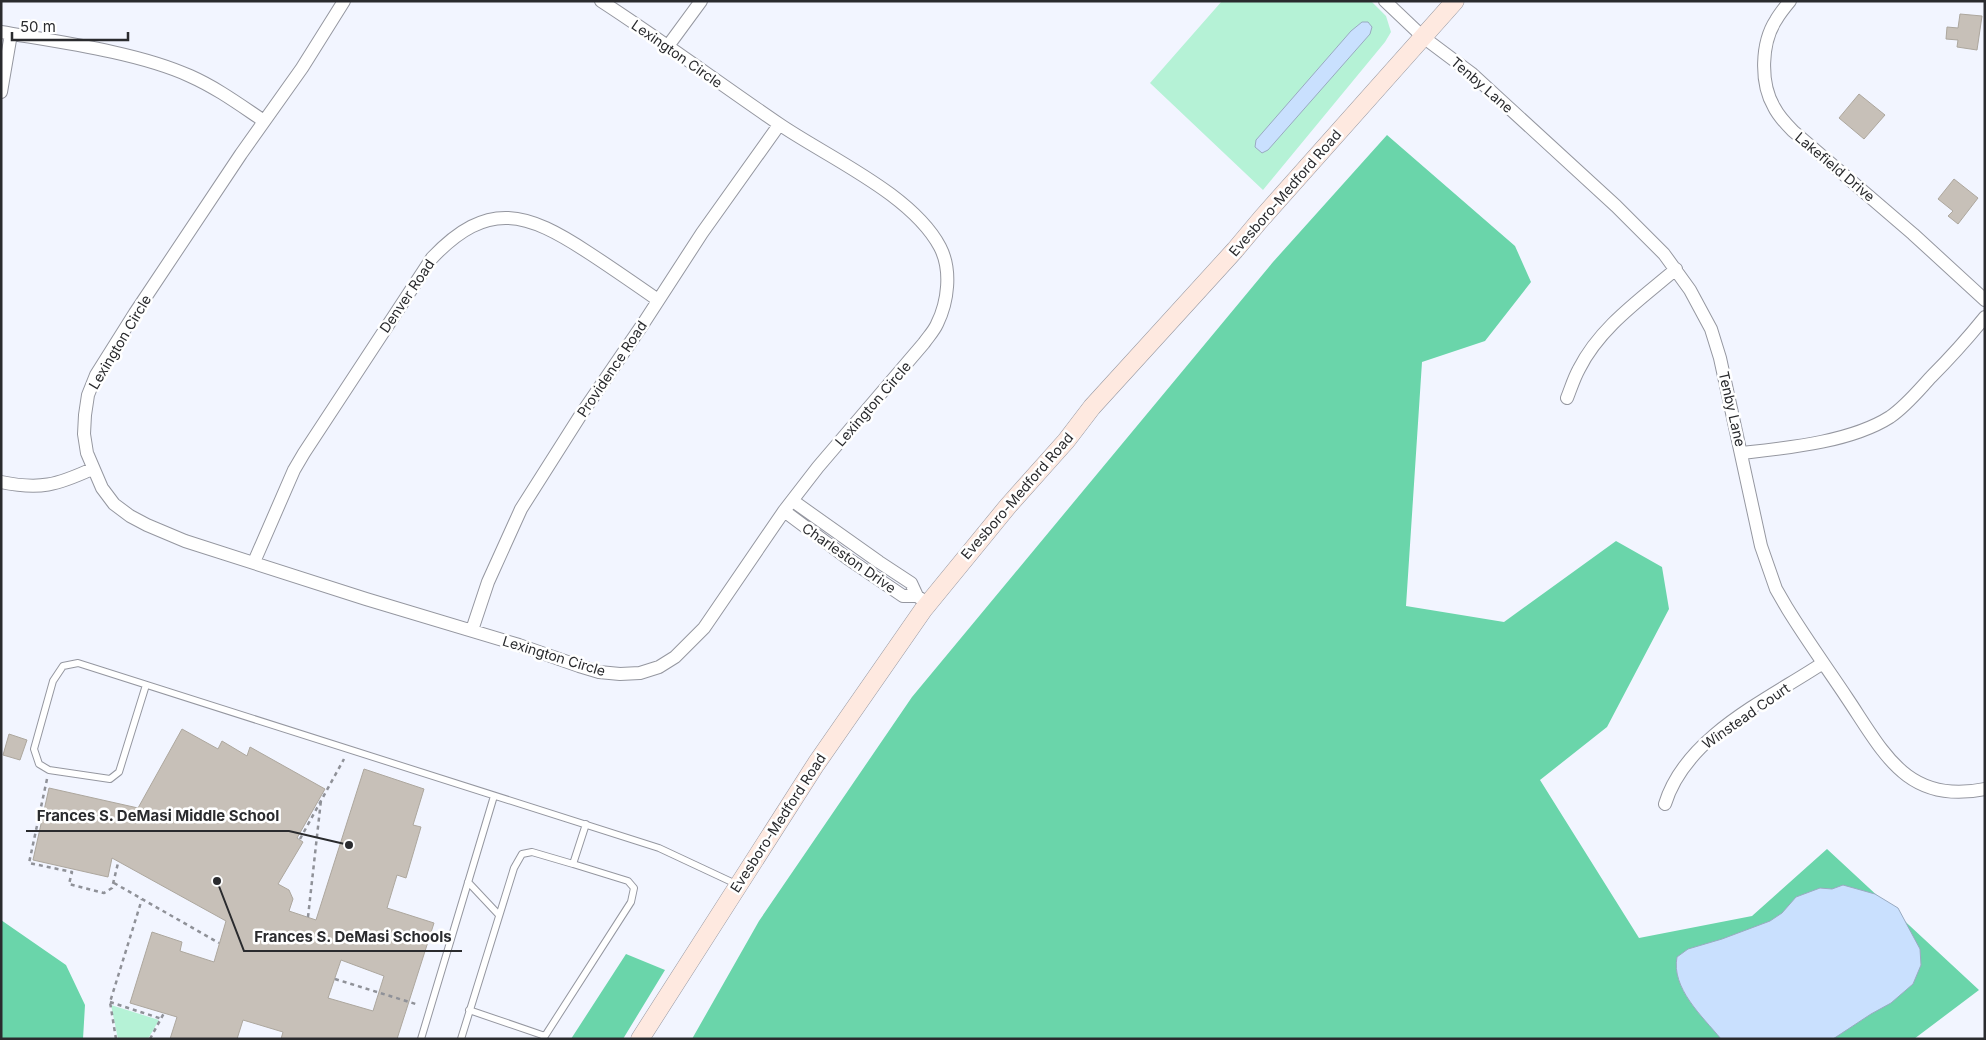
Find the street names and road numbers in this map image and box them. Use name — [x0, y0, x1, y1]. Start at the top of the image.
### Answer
street label: Lexington Circle — [629, 16, 726, 91]
street label: Tenby Lane — [1448, 53, 1517, 116]
street label: Evesboro-Medford Road — [1225, 126, 1344, 259]
street label: Lakefield Drive — [1792, 128, 1879, 205]
street label: Denver Road — [376, 256, 437, 336]
street label: Lexington Circle — [85, 292, 154, 392]
street label: Providence Road — [573, 317, 650, 420]
street label: Lexington Circle — [831, 358, 914, 450]
street label: Tenby Lane — [1716, 370, 1749, 448]
street label: Evesboro-Medford Road — [957, 429, 1076, 562]
street label: Charleston Drive — [799, 519, 899, 596]
street label: Lexington Circle — [501, 632, 608, 679]
street label: Winstead Court — [1699, 679, 1793, 752]
street label: Evesboro-Medford Road — [726, 750, 829, 895]

